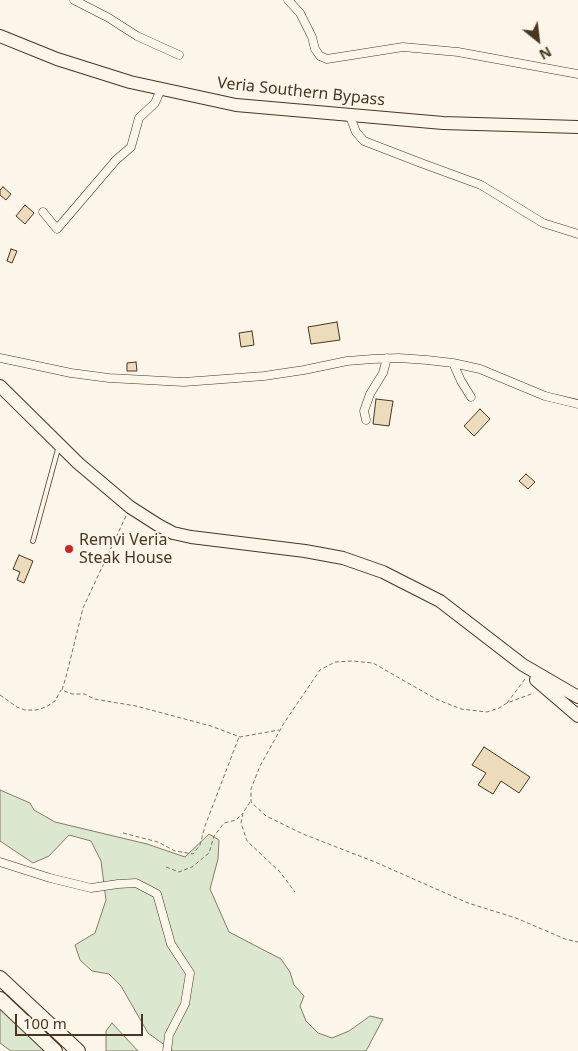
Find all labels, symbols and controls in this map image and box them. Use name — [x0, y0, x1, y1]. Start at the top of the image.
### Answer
north arrow — [513, 15, 563, 65]
text: N — [536, 42, 555, 65]
street label: Veria Southern Bypass — [216, 74, 386, 110]
place label: Remvi Veria Steak House — [79, 530, 172, 568]
marker: Remvi Veria Steak House — [63, 543, 75, 555]
scale bar — [18, 1004, 145, 1036]
text: 100 m — [23, 1013, 67, 1033]

